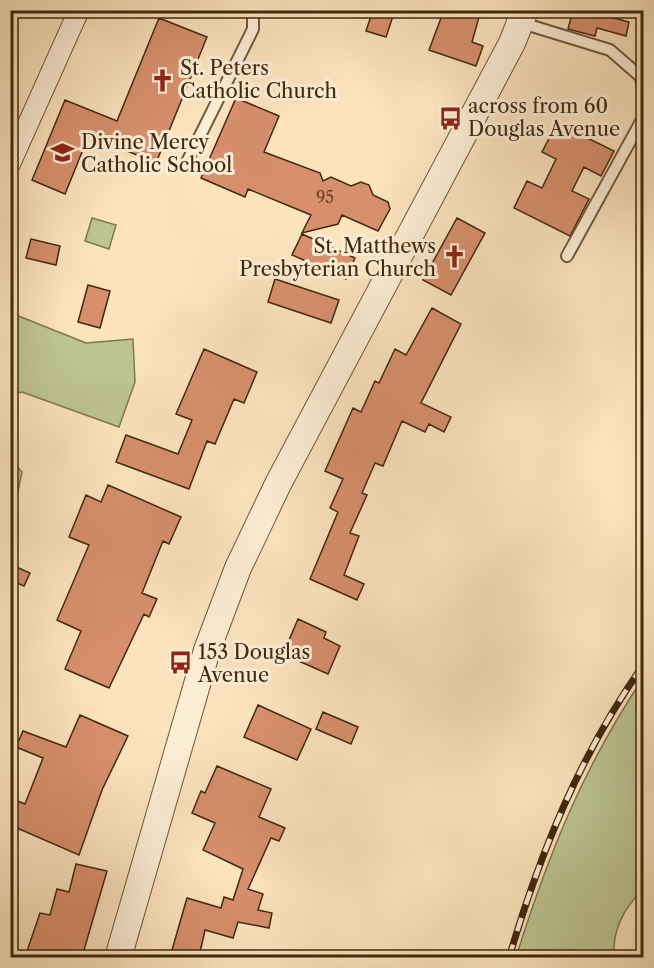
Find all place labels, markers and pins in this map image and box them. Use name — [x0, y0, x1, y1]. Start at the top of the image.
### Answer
place label: St. Peters Catholic Church — [180, 56, 338, 103]
church icon: St. Peters Catholic Church — [149, 67, 175, 93]
place label: across from 60 Douglas Avenue — [468, 94, 620, 141]
bus stop icon: across from 60 Douglas Avenue — [437, 105, 463, 131]
place label: Divine Mercy Catholic School — [81, 130, 232, 177]
school or university icon: Divine Mercy Catholic School — [50, 140, 76, 166]
place label: St. Matthews Presbyterian Church — [239, 234, 436, 281]
church icon: St. Matthews Presbyterian Church — [441, 244, 467, 270]
place label: 153 Douglas Avenue — [197, 640, 310, 687]
bus stop icon: 153 Douglas Avenue — [167, 650, 193, 676]

